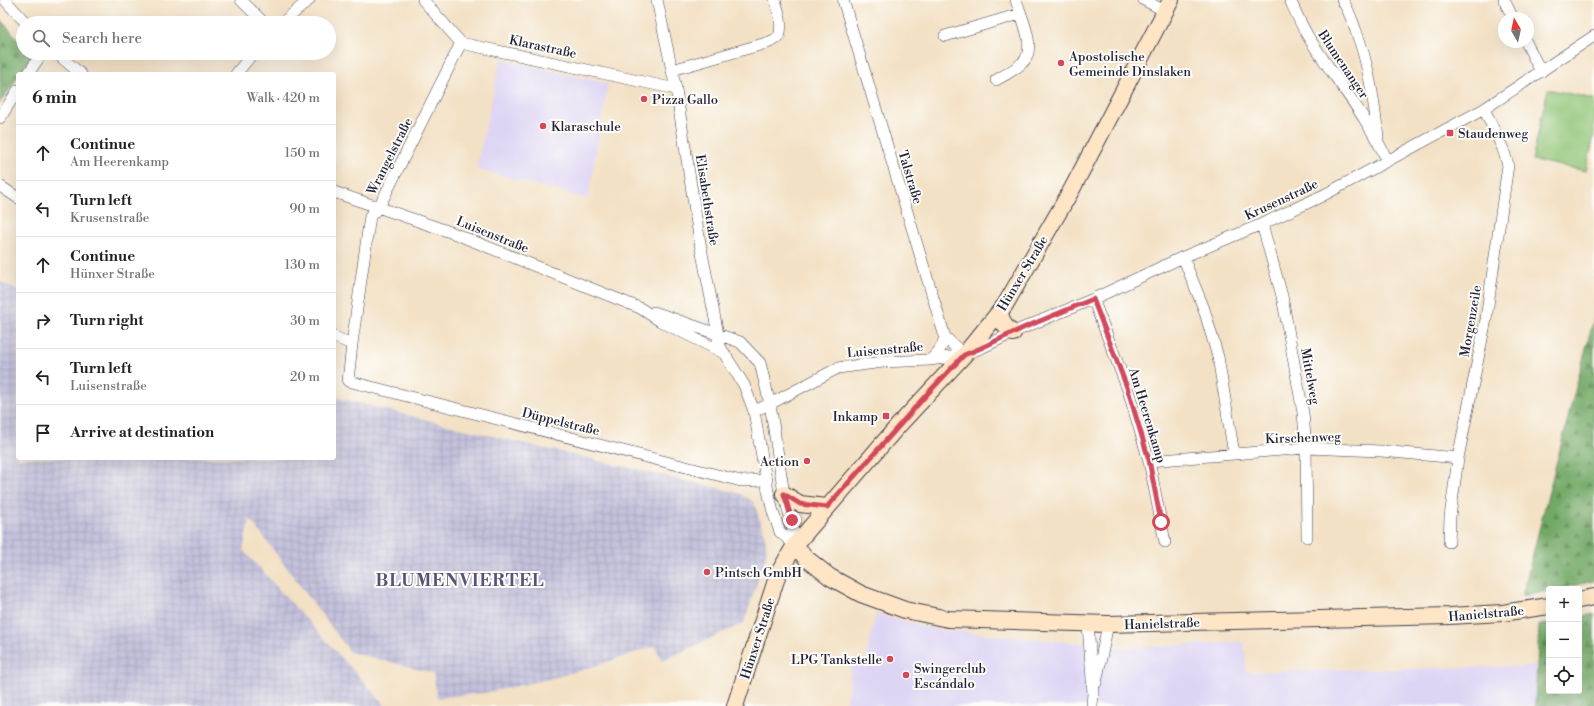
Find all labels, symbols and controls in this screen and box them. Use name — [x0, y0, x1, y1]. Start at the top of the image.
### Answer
north arrow — [1498, 12, 1534, 48]
search box — [16, 16, 336, 60]
street label: Blumenanger — [1314, 26, 1372, 102]
icon: search — [30, 27, 52, 49]
text: Search here — [62, 29, 142, 48]
street label: Klarastraße — [508, 32, 578, 62]
place label: Apostolische Gemeinde Dinslaken — [1068, 49, 1191, 80]
marker: Apostolische Gemeinde Dinslaken — [1056, 58, 1066, 68]
text: 6 min — [32, 87, 77, 109]
text: Walk · 420 m — [246, 90, 320, 106]
place label: Pizza Gallo — [652, 92, 718, 108]
marker: Pizza Gallo — [639, 94, 649, 104]
street label: Wrangelstraße — [363, 115, 416, 199]
place label: Klaraschule — [551, 119, 621, 135]
marker: Klaraschule — [538, 121, 548, 131]
place label: Staudenweg — [1458, 126, 1528, 142]
marker: Staudenweg — [1445, 128, 1455, 138]
text: Continue — [70, 135, 135, 154]
icon: ahead — [32, 142, 54, 164]
text: 150 m — [285, 145, 320, 161]
street label: Talstraße — [894, 149, 926, 206]
street label: Elisabethstraße — [692, 153, 722, 247]
text: Am Heerenkamp — [70, 154, 169, 170]
street label: Krusenstraße — [1242, 176, 1321, 224]
text: Turn left — [70, 191, 132, 210]
icon: left — [32, 198, 54, 220]
text: 90 m — [289, 201, 320, 217]
text: Krusenstraße — [70, 210, 149, 226]
street label: Luisenstraße — [454, 213, 532, 257]
street label: Hünxer Straße — [994, 233, 1052, 314]
text: Continue — [70, 247, 135, 266]
icon: ahead — [32, 254, 54, 276]
text: 130 m — [285, 257, 320, 273]
text: Hünxer Straße — [70, 266, 155, 282]
street label: Morgenzeile — [1457, 284, 1485, 358]
icon: right — [32, 310, 54, 332]
text: Turn right — [70, 311, 144, 330]
text: 30 m — [290, 313, 320, 329]
street label: Luisenstraße — [846, 339, 924, 361]
street label: Mittelweg — [1297, 347, 1323, 406]
text: Turn left — [70, 359, 132, 378]
street label: Am Heerenkamp — [1125, 365, 1169, 465]
icon: left — [32, 366, 54, 388]
text: 20 m — [290, 369, 320, 385]
text: Luisenstraße — [70, 378, 147, 394]
street label: Düppelstraße — [520, 405, 602, 439]
place label: Inkamp — [833, 409, 878, 425]
marker: Inkamp — [881, 411, 891, 421]
icon: arrive — [32, 422, 54, 444]
text: Arrive at destination — [70, 423, 214, 442]
street label: Kirschenweg — [1265, 429, 1341, 447]
place label: Action — [759, 454, 799, 470]
marker: Action — [802, 456, 812, 466]
route end — [783, 511, 801, 529]
route start — [1152, 513, 1170, 531]
place label: Pintsch GmbH — [715, 565, 802, 581]
marker: Pintsch GmbH — [702, 567, 712, 577]
district label: BLUMENVIERTEL — [375, 570, 545, 592]
map controls — [1546, 586, 1582, 694]
button: + — [1546, 586, 1582, 622]
street label: Hünxer Straße — [737, 595, 779, 681]
street label: Hanielstraße — [1448, 603, 1525, 625]
street label: Hanielstraße — [1124, 615, 1201, 633]
button: − — [1546, 622, 1582, 658]
place label: LPG Tankstelle — [791, 652, 882, 668]
marker: LPG Tankstelle — [885, 654, 895, 664]
button: locate — [1546, 658, 1582, 694]
place label: Swingerclub Escándalo — [914, 661, 986, 692]
marker: Swingerclub Escándalo — [901, 670, 911, 680]

